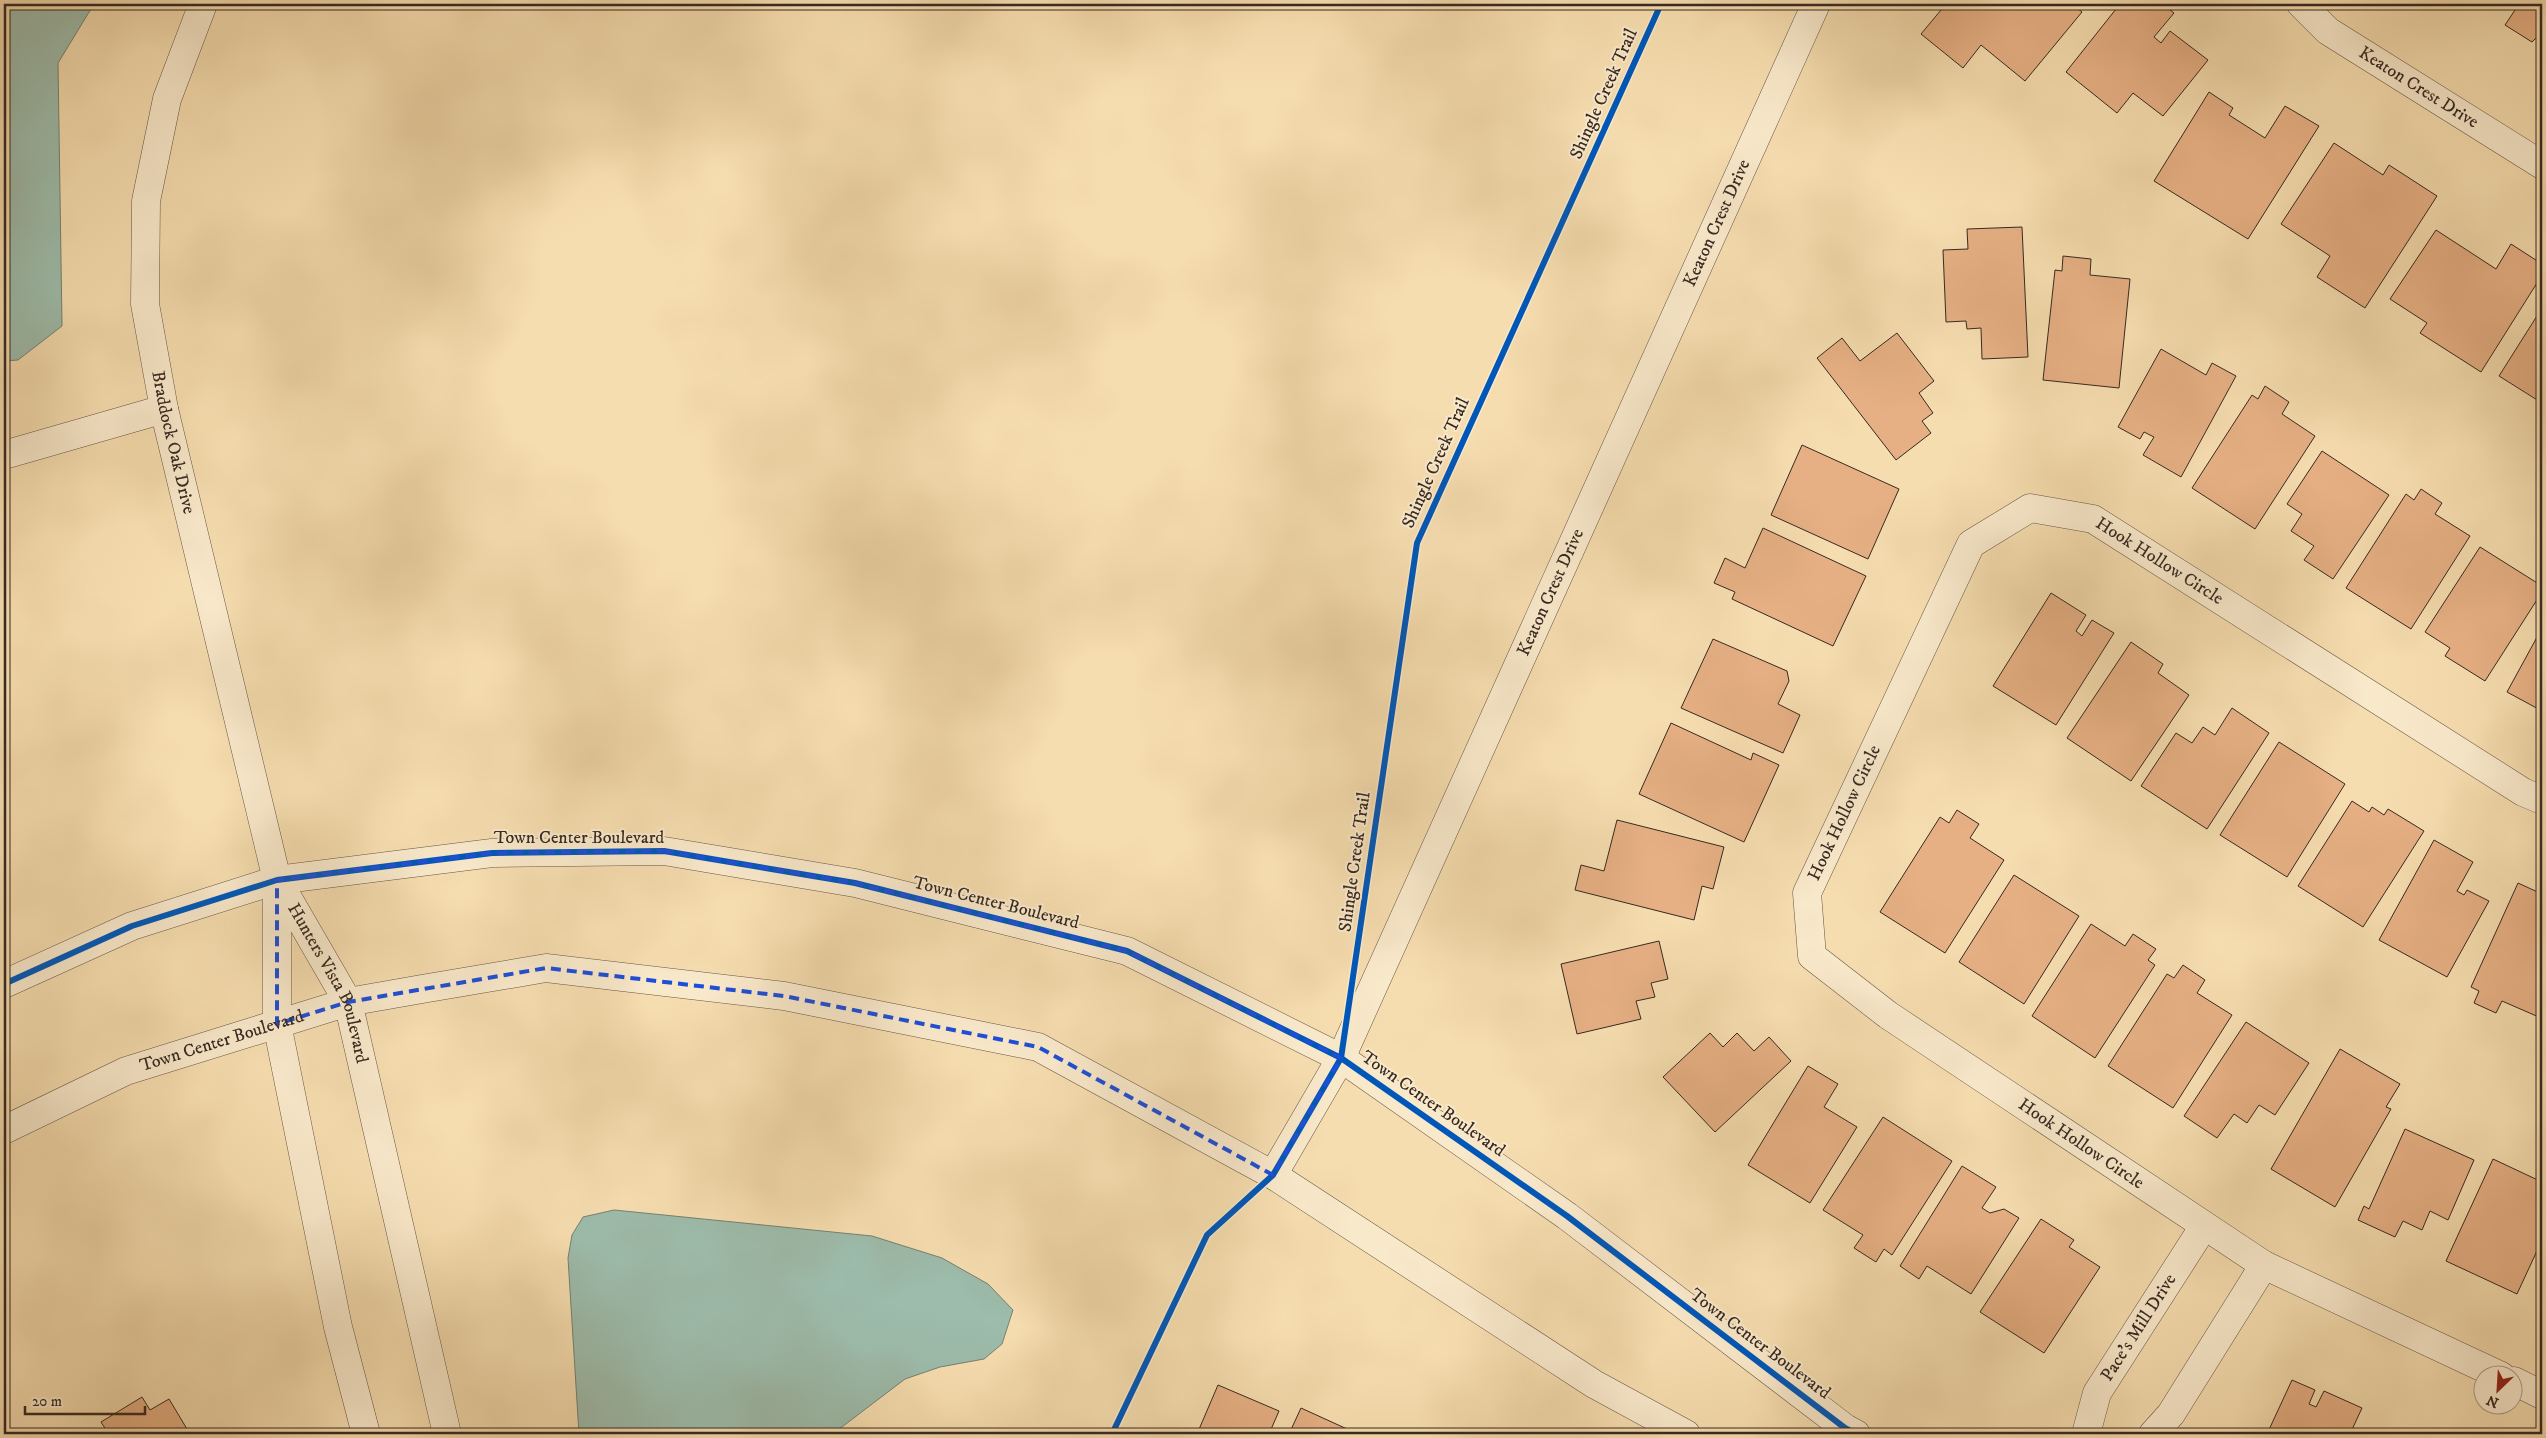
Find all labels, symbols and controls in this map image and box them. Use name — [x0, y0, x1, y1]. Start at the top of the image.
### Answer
street label: Shingle Creek Trail — [1565, 25, 1643, 163]
street label: Keaton Crest Drive — [2355, 42, 2483, 133]
street label: Keaton Crest Drive — [1679, 156, 1755, 290]
street label: Braddock Oak Drive — [146, 369, 200, 516]
street label: Shingle Creek Trail — [1397, 394, 1475, 532]
street label: Hook Hollow Circle — [2091, 512, 2227, 610]
street label: Keaton Crest Drive — [1513, 525, 1589, 659]
street label: Hook Hollow Circle — [1803, 742, 1886, 884]
street label: Shingle Creek Trail — [1334, 790, 1376, 933]
street label: Town Center Boulevard — [494, 827, 664, 849]
street label: Town Center Boulevard — [911, 872, 1081, 934]
street label: Hunters Vista Boulevard — [282, 899, 373, 1065]
street label: Town Center Boulevard — [137, 1005, 307, 1077]
street label: Town Center Boulevard — [1357, 1046, 1509, 1162]
street label: Hook Hollow Circle — [2014, 1094, 2148, 1194]
street label: Pace's Mill Drive — [2096, 1270, 2181, 1386]
street label: Town Center Boulevard — [1685, 1284, 1835, 1404]
north arrow — [2474, 1366, 2524, 1416]
scale bar — [25, 1383, 145, 1415]
text: N — [2483, 1390, 2502, 1411]
text: 20 m — [32, 1392, 62, 1411]

